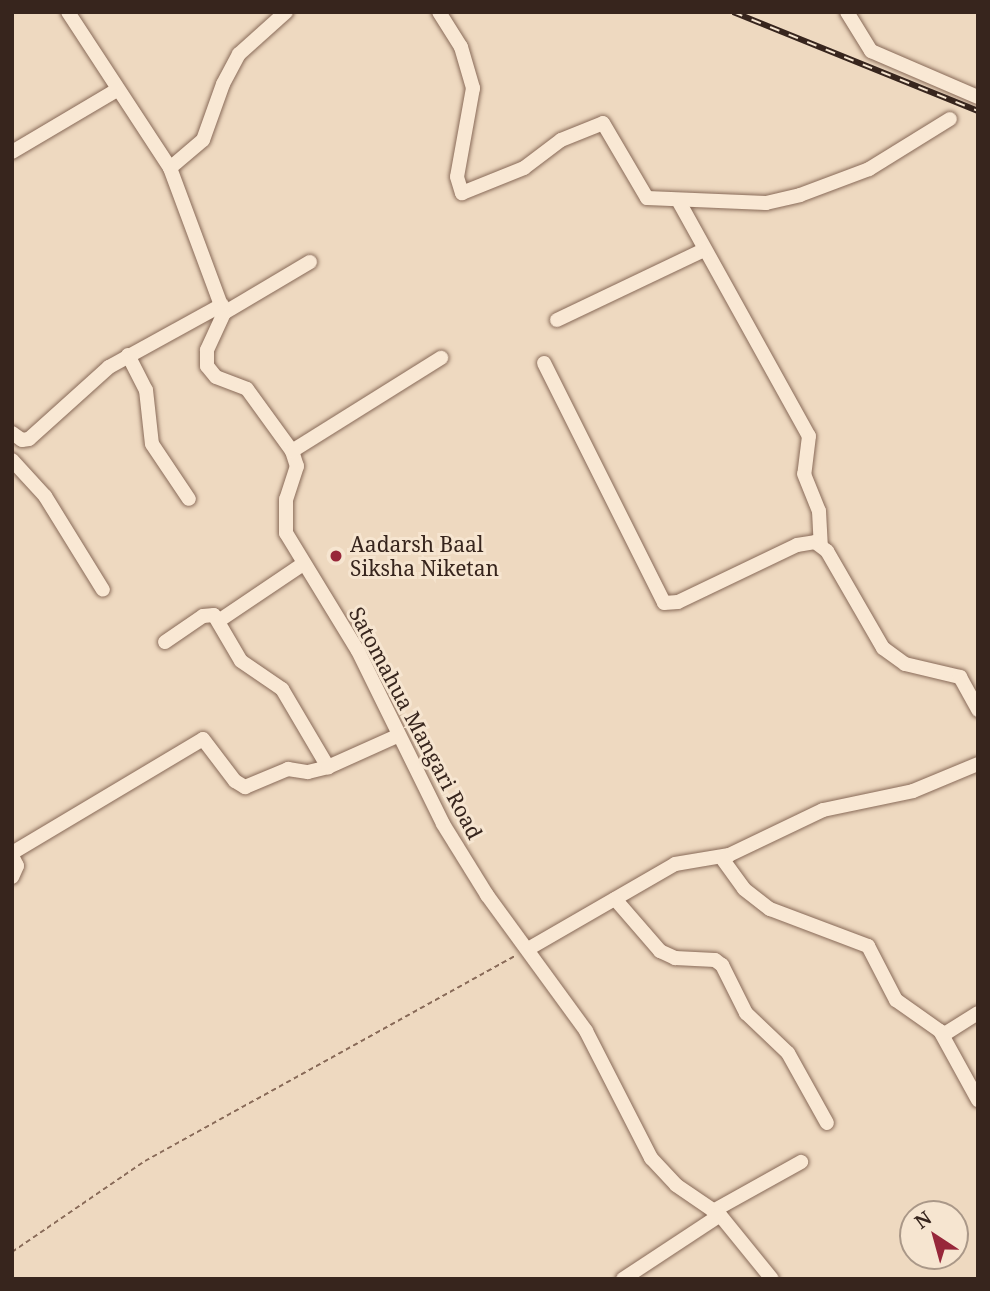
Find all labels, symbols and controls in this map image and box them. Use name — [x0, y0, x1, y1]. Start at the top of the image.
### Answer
place label: Aadarsh Baal Siksha Niketan — [350, 531, 499, 581]
marker: Aadarsh Baal Siksha Niketan — [328, 548, 344, 564]
street label: Satomahua Mangari Road — [344, 603, 488, 843]
north arrow — [899, 1200, 969, 1270]
text: N — [909, 1205, 937, 1235]

